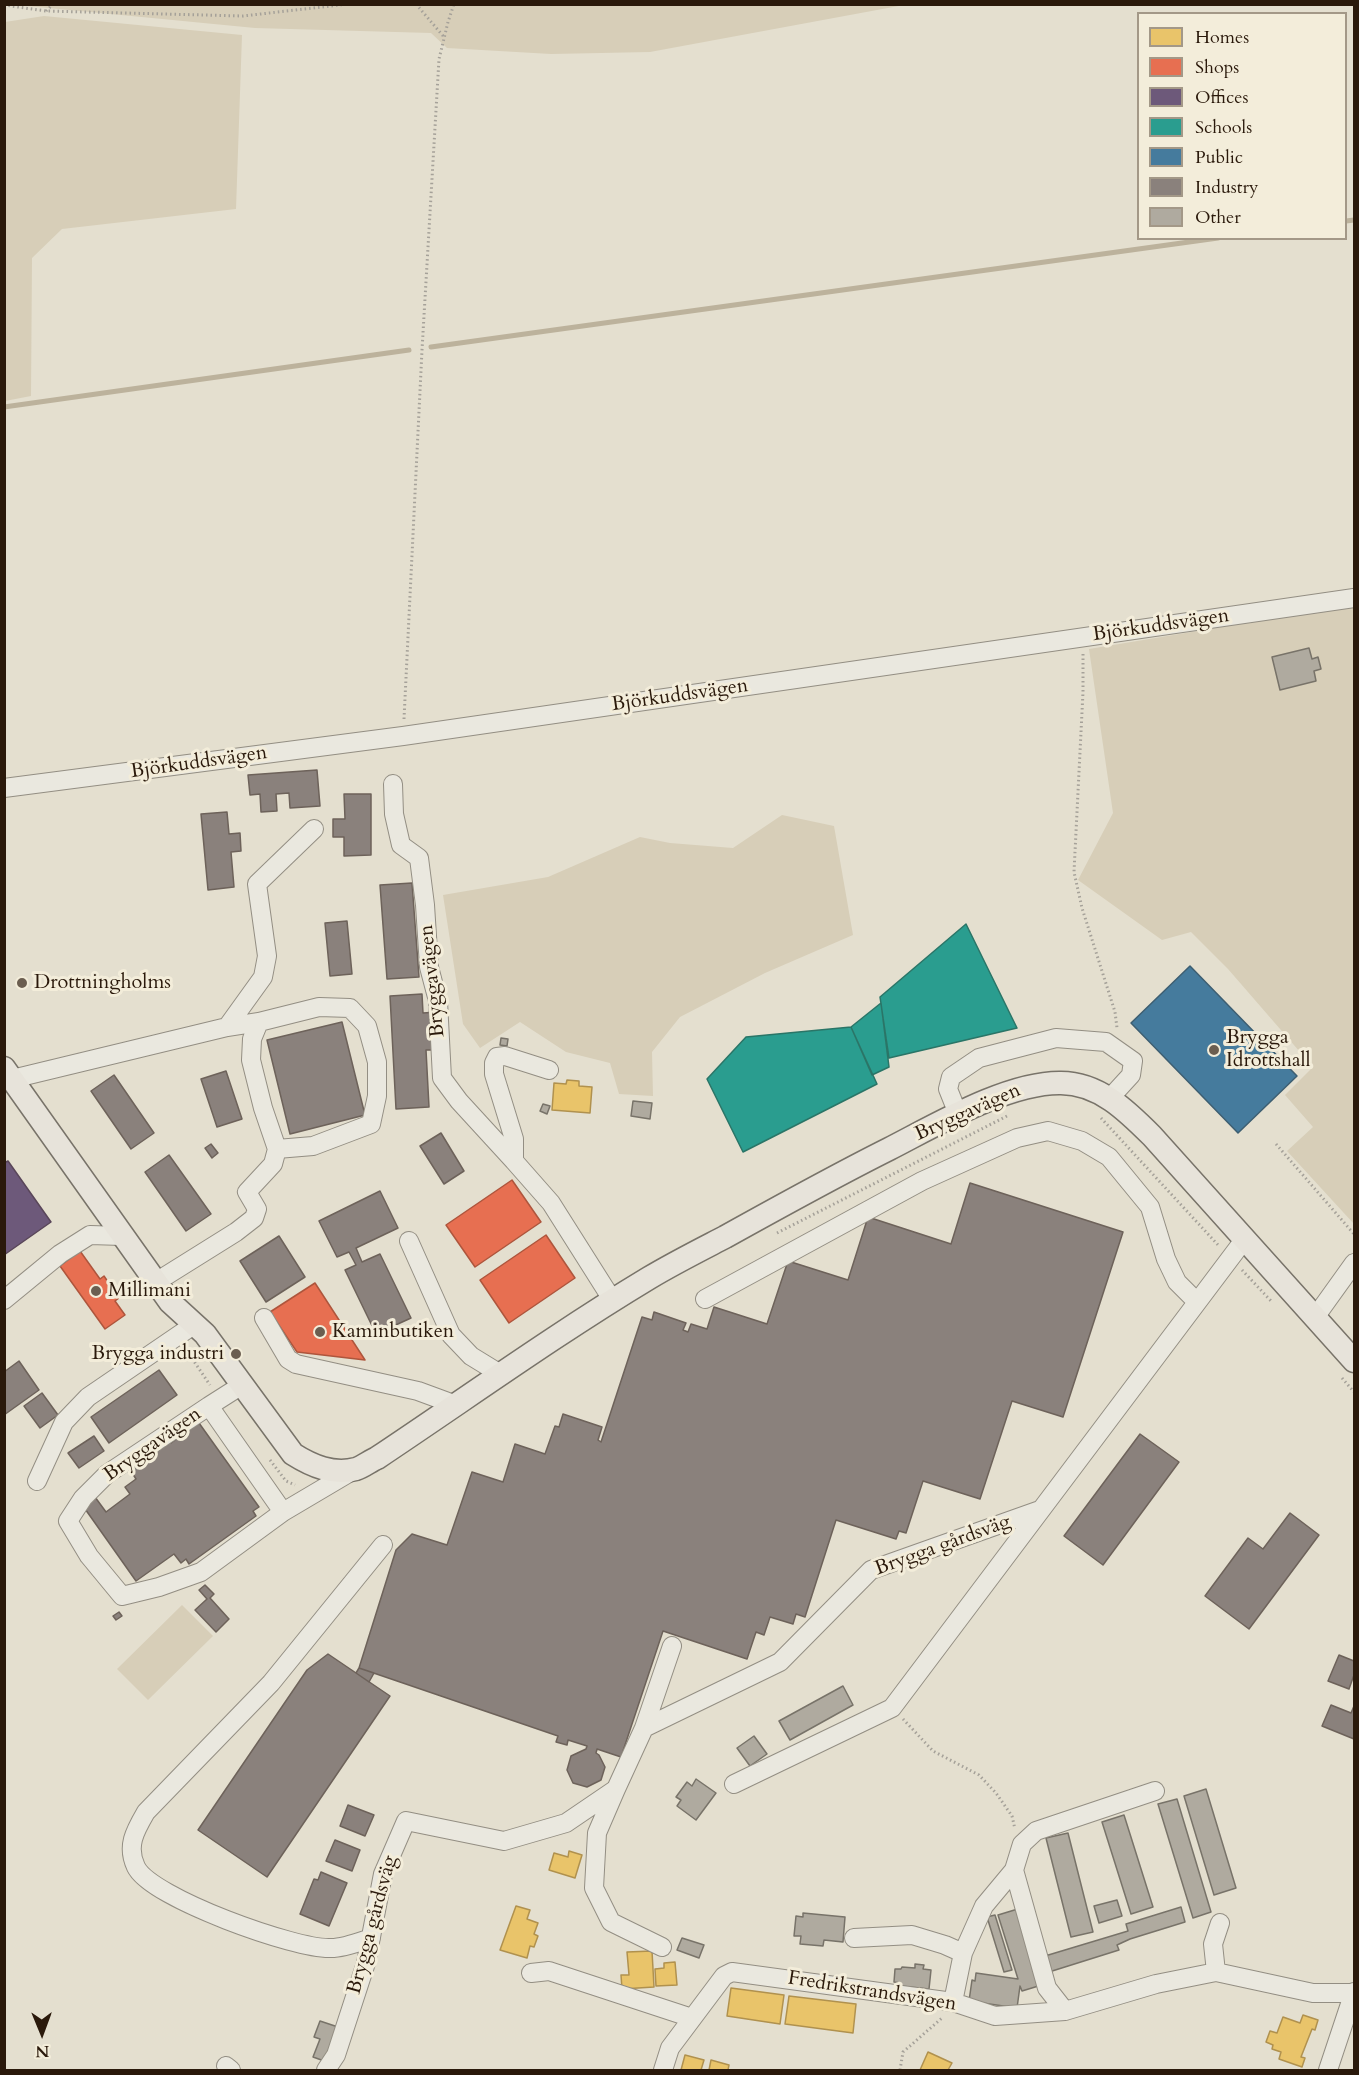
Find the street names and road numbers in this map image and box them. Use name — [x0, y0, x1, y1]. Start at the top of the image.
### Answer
street label: Björkuddsvägen — [1091, 605, 1231, 647]
street label: Björkuddsvägen — [610, 675, 750, 717]
street label: Björkuddsvägen — [129, 742, 269, 784]
street label: Bryggavägen — [415, 924, 451, 1038]
street label: Bryggavägen — [911, 1079, 1025, 1147]
street label: Bryggavägen — [100, 1403, 206, 1487]
street label: Brygga gårdsväg — [872, 1510, 1014, 1582]
street label: Brygga gårdsväg — [343, 1853, 403, 1997]
street label: Fredrikstrandsvägen — [786, 1967, 958, 2017]

